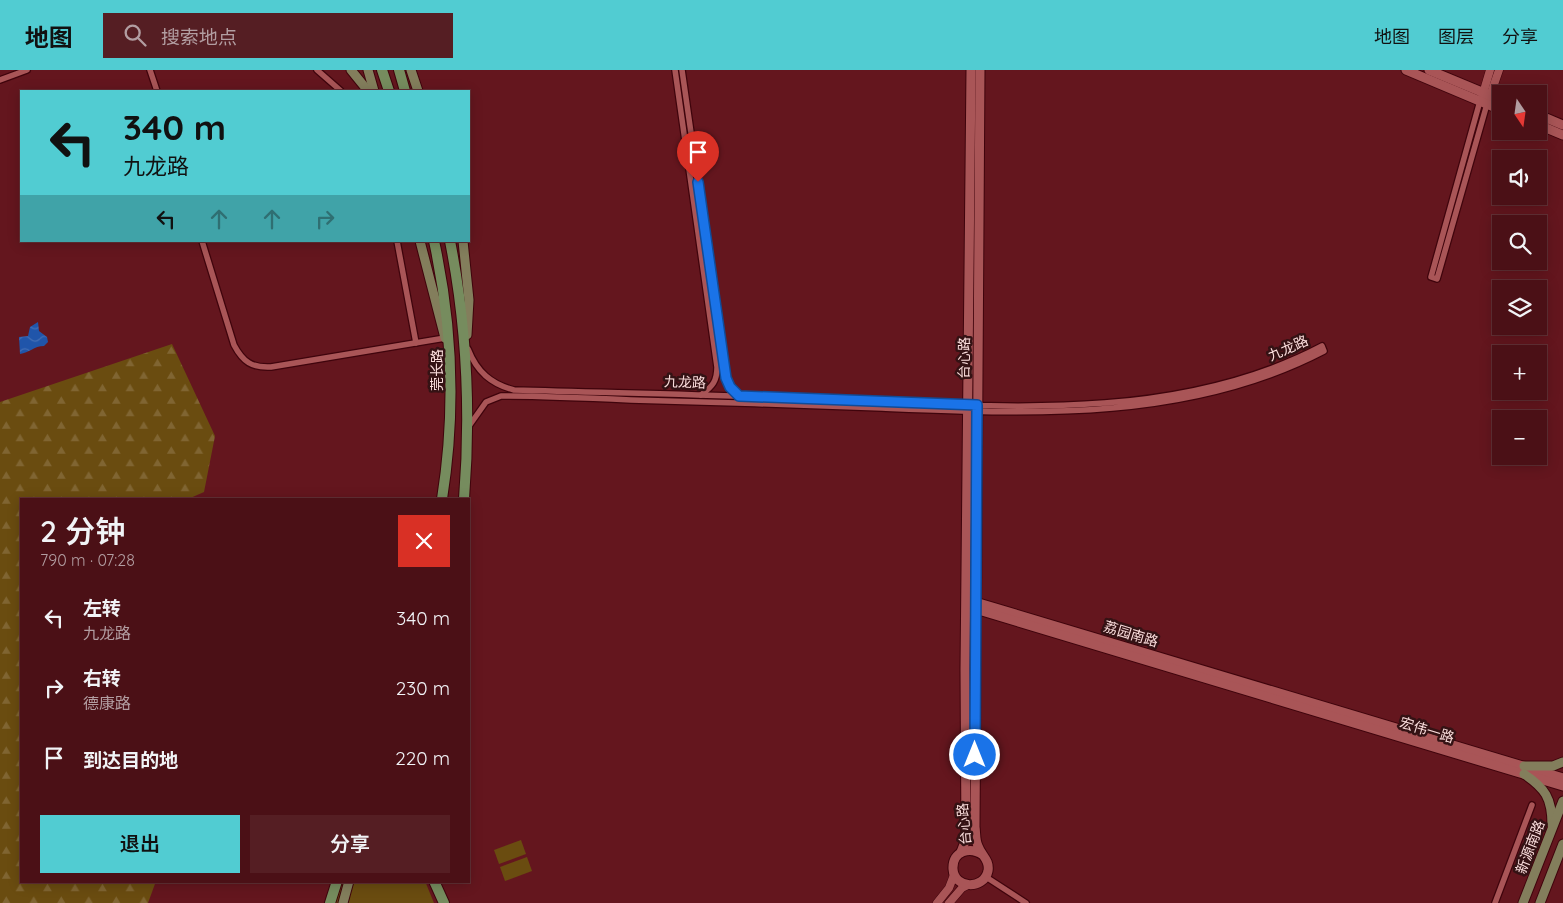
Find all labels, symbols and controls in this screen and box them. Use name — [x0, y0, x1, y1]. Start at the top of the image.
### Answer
search box — [103, 13, 453, 58]
icon: search — [121, 21, 149, 49]
text: 地图 — [25, 22, 73, 52]
text: 搜索地点 — [161, 25, 237, 49]
text: 地图 — [1374, 25, 1410, 48]
text: 图层 — [1438, 25, 1474, 48]
text: 分享 — [1502, 25, 1538, 48]
north arrow — [1492, 85, 1548, 140]
map controls — [1492, 85, 1547, 465]
text: 340 m — [123, 105, 226, 149]
icon: left — [40, 110, 105, 175]
pin — [677, 131, 719, 182]
icon: arrive — [684, 138, 712, 166]
button: sound — [1492, 150, 1547, 205]
text: 九龙路 — [123, 152, 189, 180]
icon: left — [152, 205, 180, 233]
icon: ahead — [205, 205, 233, 233]
icon: ahead — [258, 205, 286, 233]
icon: right — [311, 205, 339, 233]
button: search — [1492, 215, 1547, 270]
button: layers — [1492, 280, 1547, 335]
street label: 九龙路 — [1265, 331, 1311, 365]
street label: 台心路 — [955, 337, 973, 379]
button: + — [1492, 345, 1547, 400]
street label: 莞长路 — [428, 349, 446, 391]
street label: 九龙路 — [664, 372, 706, 392]
button: − — [1492, 410, 1547, 465]
text: 2 分钟 — [40, 512, 125, 550]
button: close — [398, 515, 450, 567]
text: 790 m · 07:28 — [40, 550, 135, 570]
text: 左转 — [83, 596, 121, 620]
icon: left — [40, 604, 68, 632]
text: 340 m — [396, 606, 450, 630]
street label: 荔园南路 — [1102, 617, 1160, 651]
text: 九龙路 — [83, 623, 131, 643]
text: 右转 — [83, 666, 121, 690]
icon: right — [40, 674, 68, 702]
text: 230 m — [396, 676, 450, 700]
text: 德康路 — [83, 693, 131, 713]
street label: 宏伟一路 — [1398, 713, 1456, 747]
position arrow — [948, 728, 1000, 780]
icon: arrive — [40, 744, 68, 772]
text: 220 m — [395, 746, 450, 770]
text: 到达目的地 — [83, 748, 178, 772]
street label: 台心路 — [953, 802, 975, 846]
button: 退出 — [40, 815, 240, 873]
button: 分享 — [250, 815, 450, 873]
street label: 新源南路 — [1512, 818, 1548, 876]

